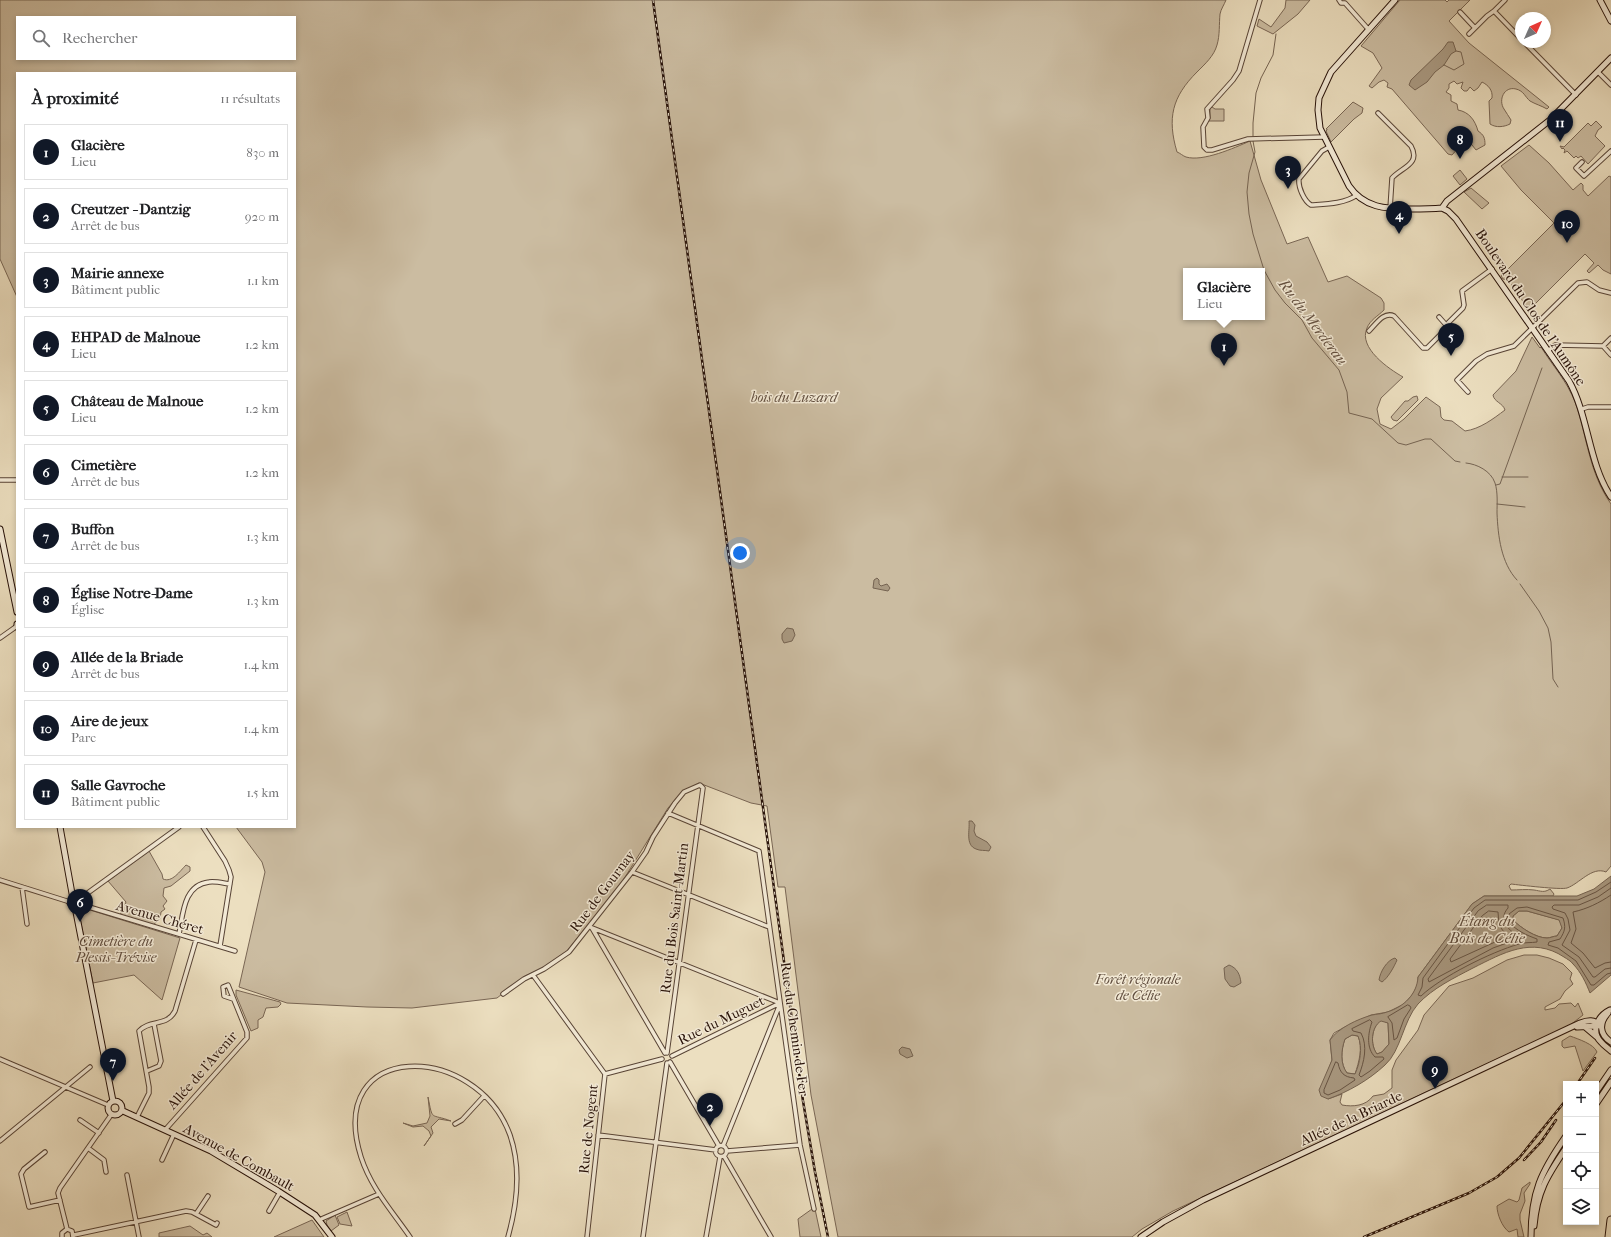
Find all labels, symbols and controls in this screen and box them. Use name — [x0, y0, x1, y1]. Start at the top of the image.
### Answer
north arrow — [1515, 12, 1551, 48]
search box — [16, 16, 296, 60]
icon: search — [30, 27, 52, 49]
text: Rechercher — [62, 29, 137, 47]
text: À proximité — [32, 88, 119, 108]
text: 11 résultats — [220, 91, 280, 106]
pin: 11 — [1547, 109, 1573, 142]
pin: 8 — [1447, 126, 1473, 159]
text: Glacière — [71, 136, 125, 154]
text: 1 — [44, 145, 48, 160]
text: 830 m — [246, 145, 279, 160]
text: Lieu — [71, 154, 96, 169]
pin: 3 — [1275, 156, 1301, 189]
text: Creutzer - Dantzig — [71, 200, 191, 218]
pin: 4 — [1386, 201, 1412, 234]
text: 2 — [43, 209, 49, 224]
text: 920 m — [245, 209, 279, 224]
pin: 10 — [1554, 210, 1580, 243]
text: Arrêt de bus — [71, 218, 139, 233]
street label: Boulevard du Clos de l'Aumône — [1472, 226, 1590, 389]
text: Mairie annexe — [71, 264, 164, 282]
popup — [1183, 268, 1265, 320]
text: 3 — [43, 273, 49, 288]
text: 1.1 km — [247, 273, 279, 288]
water label: Ru du Merderau — [1274, 275, 1351, 369]
text: Glacière — [1197, 278, 1251, 296]
text: Bâtiment public — [71, 282, 160, 297]
text: Lieu — [1197, 296, 1222, 311]
pin: 5 — [1438, 323, 1464, 356]
text: EHPAD de Malnoue — [71, 328, 200, 346]
pin: 1 — [1211, 333, 1237, 366]
text: 4 — [42, 337, 50, 352]
text: 1.2 km — [245, 337, 279, 352]
text: Lieu — [71, 346, 96, 361]
park label: bois du Luzard — [751, 389, 839, 406]
text: Château de Malnoue — [71, 392, 203, 410]
text: 5 — [43, 401, 49, 416]
text: 1.2 km — [245, 401, 279, 416]
text: Lieu — [71, 410, 96, 425]
text: Cimetière — [71, 456, 136, 474]
text: 6 — [42, 465, 50, 480]
text: 1.2 km — [245, 465, 279, 480]
text: Arrêt de bus — [71, 474, 139, 489]
text: Buffon — [71, 520, 114, 538]
text: 7 — [43, 529, 49, 544]
text: 1.3 km — [246, 529, 279, 544]
text: Arrêt de bus — [71, 538, 139, 553]
your location — [730, 543, 750, 563]
text: Église Notre-Dame — [71, 584, 193, 602]
text: 8 — [43, 593, 49, 608]
text: 1.3 km — [246, 593, 279, 608]
text: Église — [71, 602, 105, 617]
text: Allée de la Briade — [71, 648, 183, 666]
text: 9 — [43, 657, 49, 672]
text: 1.4 km — [244, 657, 279, 672]
text: Arrêt de bus — [71, 666, 139, 681]
text: Aire de jeux — [71, 712, 148, 730]
text: 10 — [40, 721, 52, 736]
text: 1.4 km — [244, 721, 279, 736]
text: Parc — [71, 730, 96, 745]
text: Salle Gavroche — [71, 776, 166, 794]
text: 11 — [41, 785, 51, 800]
text: 1.5 km — [246, 785, 279, 800]
text: Bâtiment public — [71, 794, 160, 809]
street label: Rue du Bois Saint-Martin — [657, 842, 692, 994]
street label: Rue de Gournay — [566, 847, 639, 935]
pin: 6 — [67, 889, 93, 922]
street label: Avenue Chéret — [113, 897, 206, 938]
water label: Étang du Bois de Célie — [1448, 912, 1526, 947]
park label: Cimetière du Plessis-Trévise — [75, 933, 157, 966]
street label: Rue du Chemin de Fer — [777, 961, 812, 1097]
park label: Forêt régionale de Célie — [1095, 971, 1181, 1004]
street label: Rue du Muguet — [675, 992, 767, 1049]
street label: Allée de l'Avenir — [163, 1028, 241, 1114]
pin: 7 — [100, 1048, 126, 1081]
pin: 9 — [1422, 1056, 1448, 1089]
map controls — [1563, 1081, 1599, 1225]
button: + — [1563, 1081, 1599, 1117]
street label: Rue de Nogent — [575, 1083, 602, 1175]
street label: Allée de la Briarde — [1297, 1087, 1405, 1150]
pin: 2 — [697, 1093, 723, 1126]
button: − — [1563, 1117, 1599, 1153]
street label: Avenue de Combault — [179, 1119, 297, 1195]
button: locate — [1563, 1153, 1599, 1189]
button: layers — [1563, 1189, 1599, 1225]

